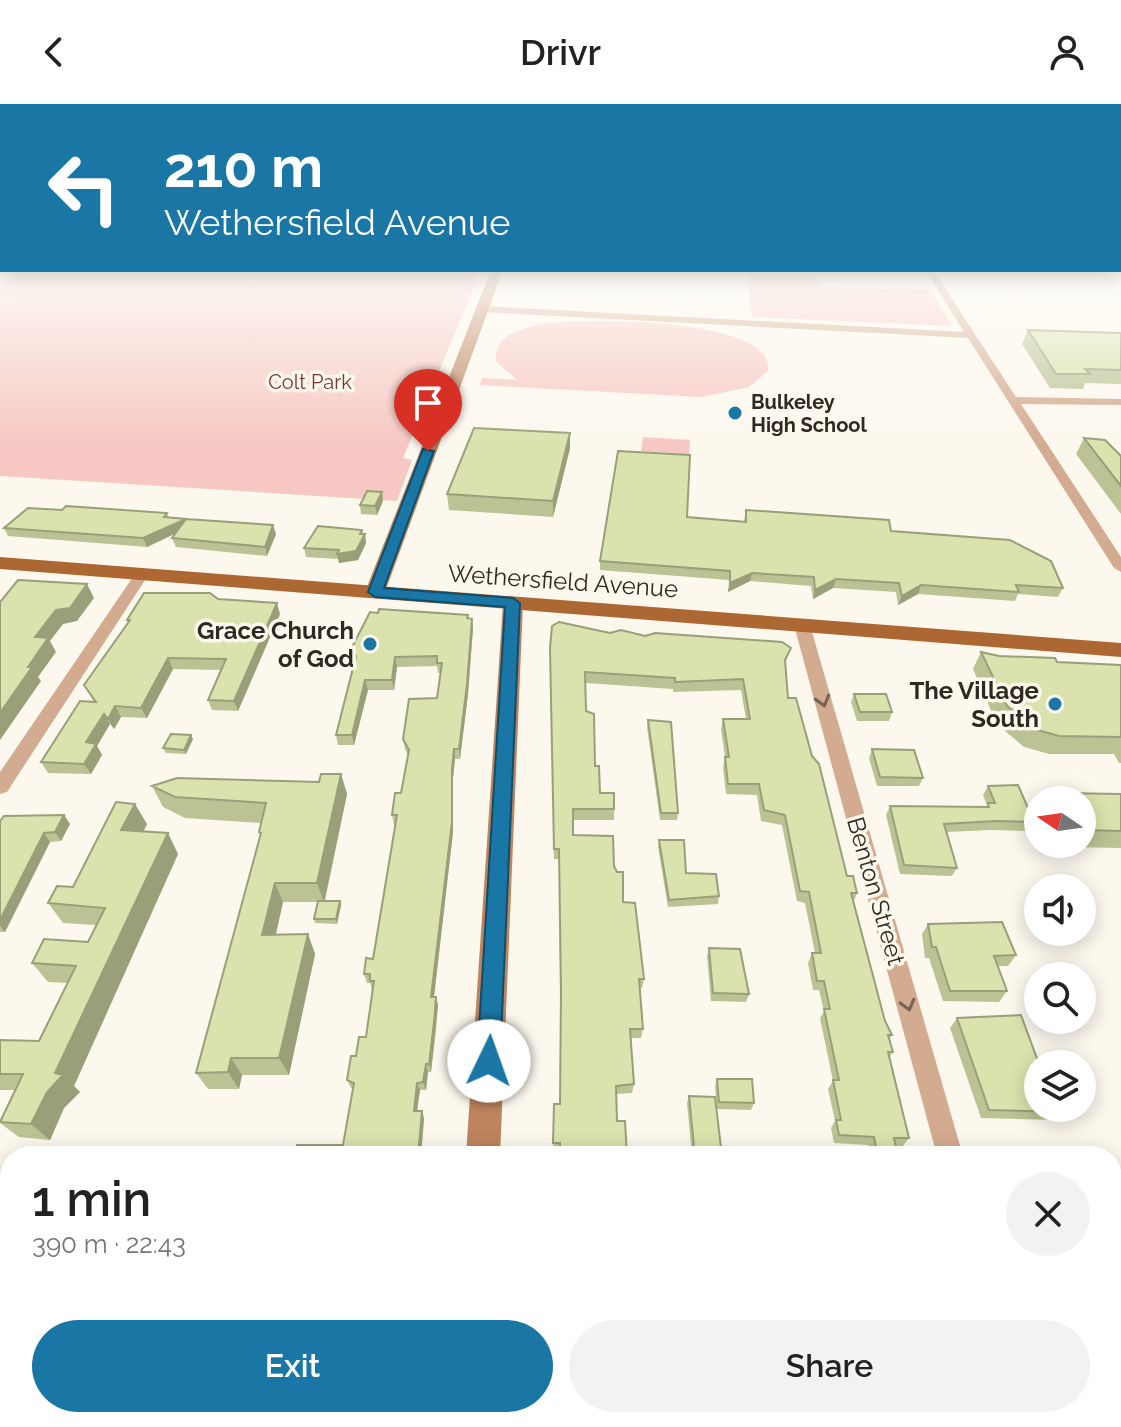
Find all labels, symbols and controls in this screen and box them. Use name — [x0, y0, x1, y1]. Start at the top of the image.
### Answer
icon: back — [32, 30, 76, 74]
icon: person — [1045, 30, 1089, 74]
text: Drivr — [520, 31, 601, 73]
text: 210 m — [164, 134, 323, 200]
icon: left — [32, 136, 136, 240]
text: Wethersfield Avenue — [164, 201, 510, 243]
pin — [394, 369, 462, 451]
park label: Colt Park — [268, 370, 352, 394]
icon: arrive — [406, 381, 450, 425]
place label: Bulkeley High School — [751, 390, 867, 437]
marker: Bulkeley High School — [726, 404, 744, 422]
street label: Wethersfield Avenue — [447, 558, 679, 604]
place label: Grace Church of God — [197, 616, 354, 673]
marker: Grace Church of God — [361, 635, 379, 653]
place label: The Village South — [909, 676, 1039, 733]
one-way arrow — [814, 693, 830, 707]
marker: The Village South — [1046, 695, 1064, 713]
north arrow — [1024, 786, 1096, 858]
map controls — [1024, 786, 1096, 1122]
street label: Benton Street — [841, 814, 911, 968]
button: sound — [1024, 874, 1096, 946]
button: search — [1024, 962, 1096, 1034]
one-way arrow — [899, 997, 915, 1011]
position arrow — [447, 1019, 531, 1103]
button: layers — [1024, 1050, 1096, 1122]
text: 1 min — [32, 1171, 151, 1227]
button: close — [1006, 1172, 1090, 1256]
text: 390 m · 22:43 — [32, 1229, 186, 1259]
button: Exit — [32, 1320, 553, 1412]
button: Share — [569, 1320, 1090, 1412]

